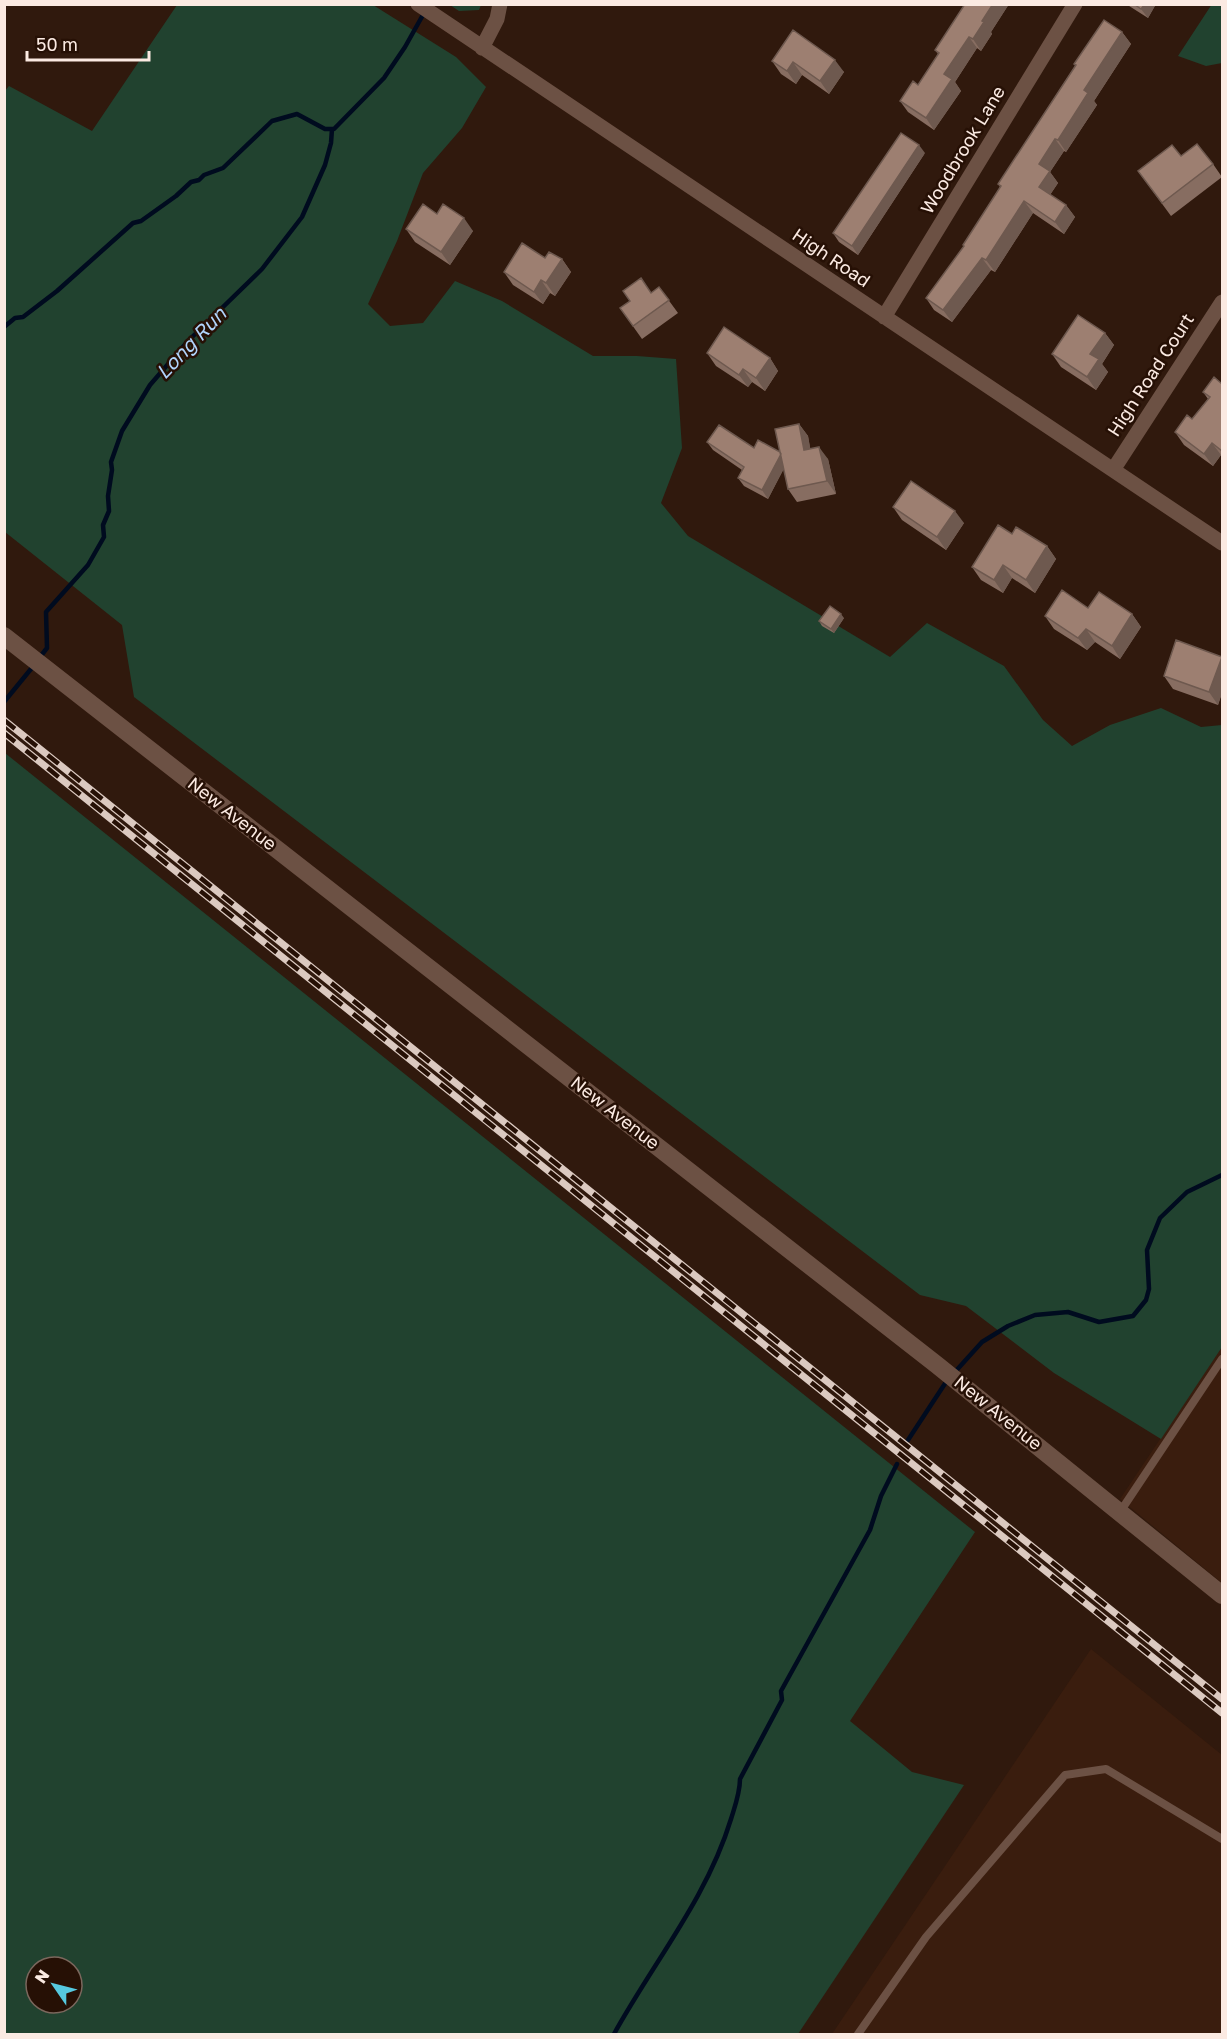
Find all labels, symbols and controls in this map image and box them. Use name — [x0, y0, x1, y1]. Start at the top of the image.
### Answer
scale bar — [27, 24, 148, 62]
text: 50 m — [36, 33, 78, 55]
street label: Woodbrook Lane — [915, 81, 1009, 218]
street label: High Road — [788, 223, 875, 291]
water label: Long Run — [150, 301, 232, 384]
street label: High Road Court — [1102, 309, 1198, 440]
street label: New Avenue — [184, 772, 281, 855]
street label: New Avenue — [567, 1071, 664, 1154]
street label: New Avenue — [950, 1370, 1047, 1454]
north arrow — [24, 1955, 84, 2015]
text: N — [30, 1966, 53, 1987]

